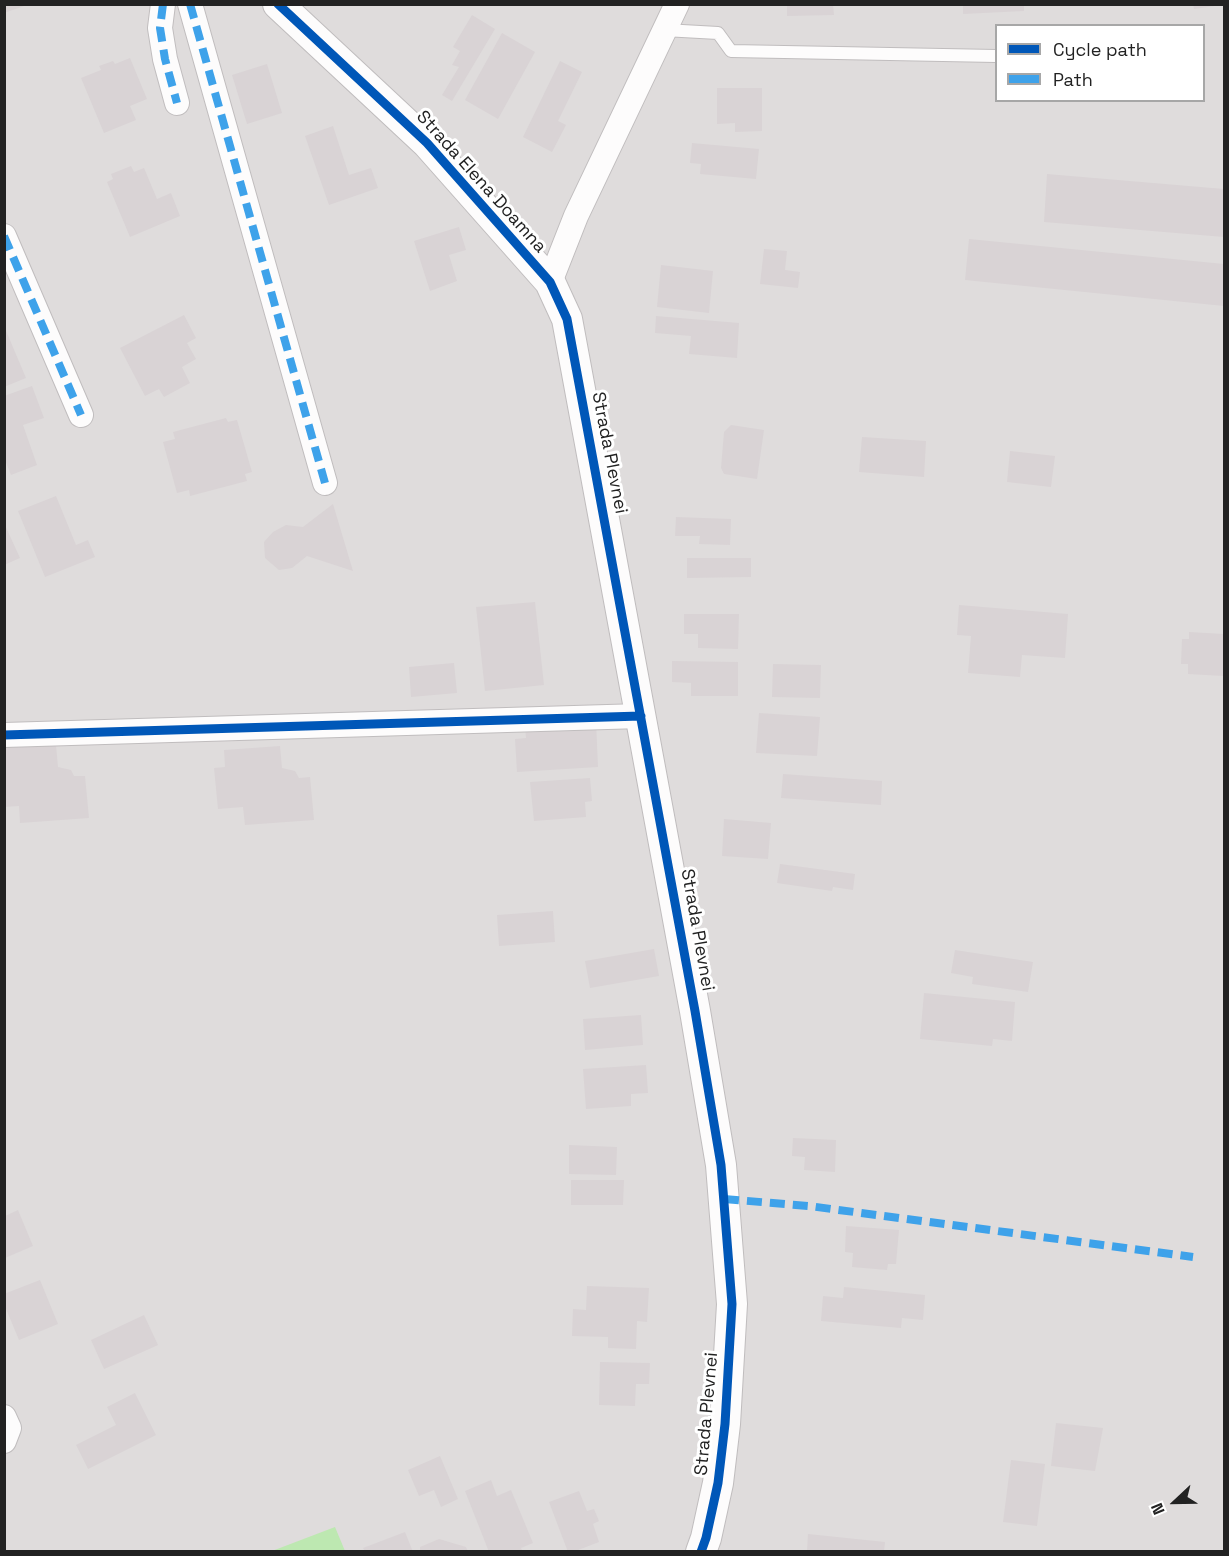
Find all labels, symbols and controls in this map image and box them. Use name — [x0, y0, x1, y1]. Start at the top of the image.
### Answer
legend — [995, 24, 1205, 102]
text: Cycle path — [1053, 38, 1147, 61]
text: Path — [1053, 68, 1093, 91]
street label: Strada Elena Doamna — [411, 106, 551, 258]
street label: Strada Plevnei — [587, 390, 631, 516]
street label: Strada Plevnei — [676, 867, 718, 993]
street label: Strada Plevnei — [691, 1351, 723, 1477]
north arrow — [1145, 1472, 1205, 1532]
text: N — [1146, 1500, 1170, 1518]

